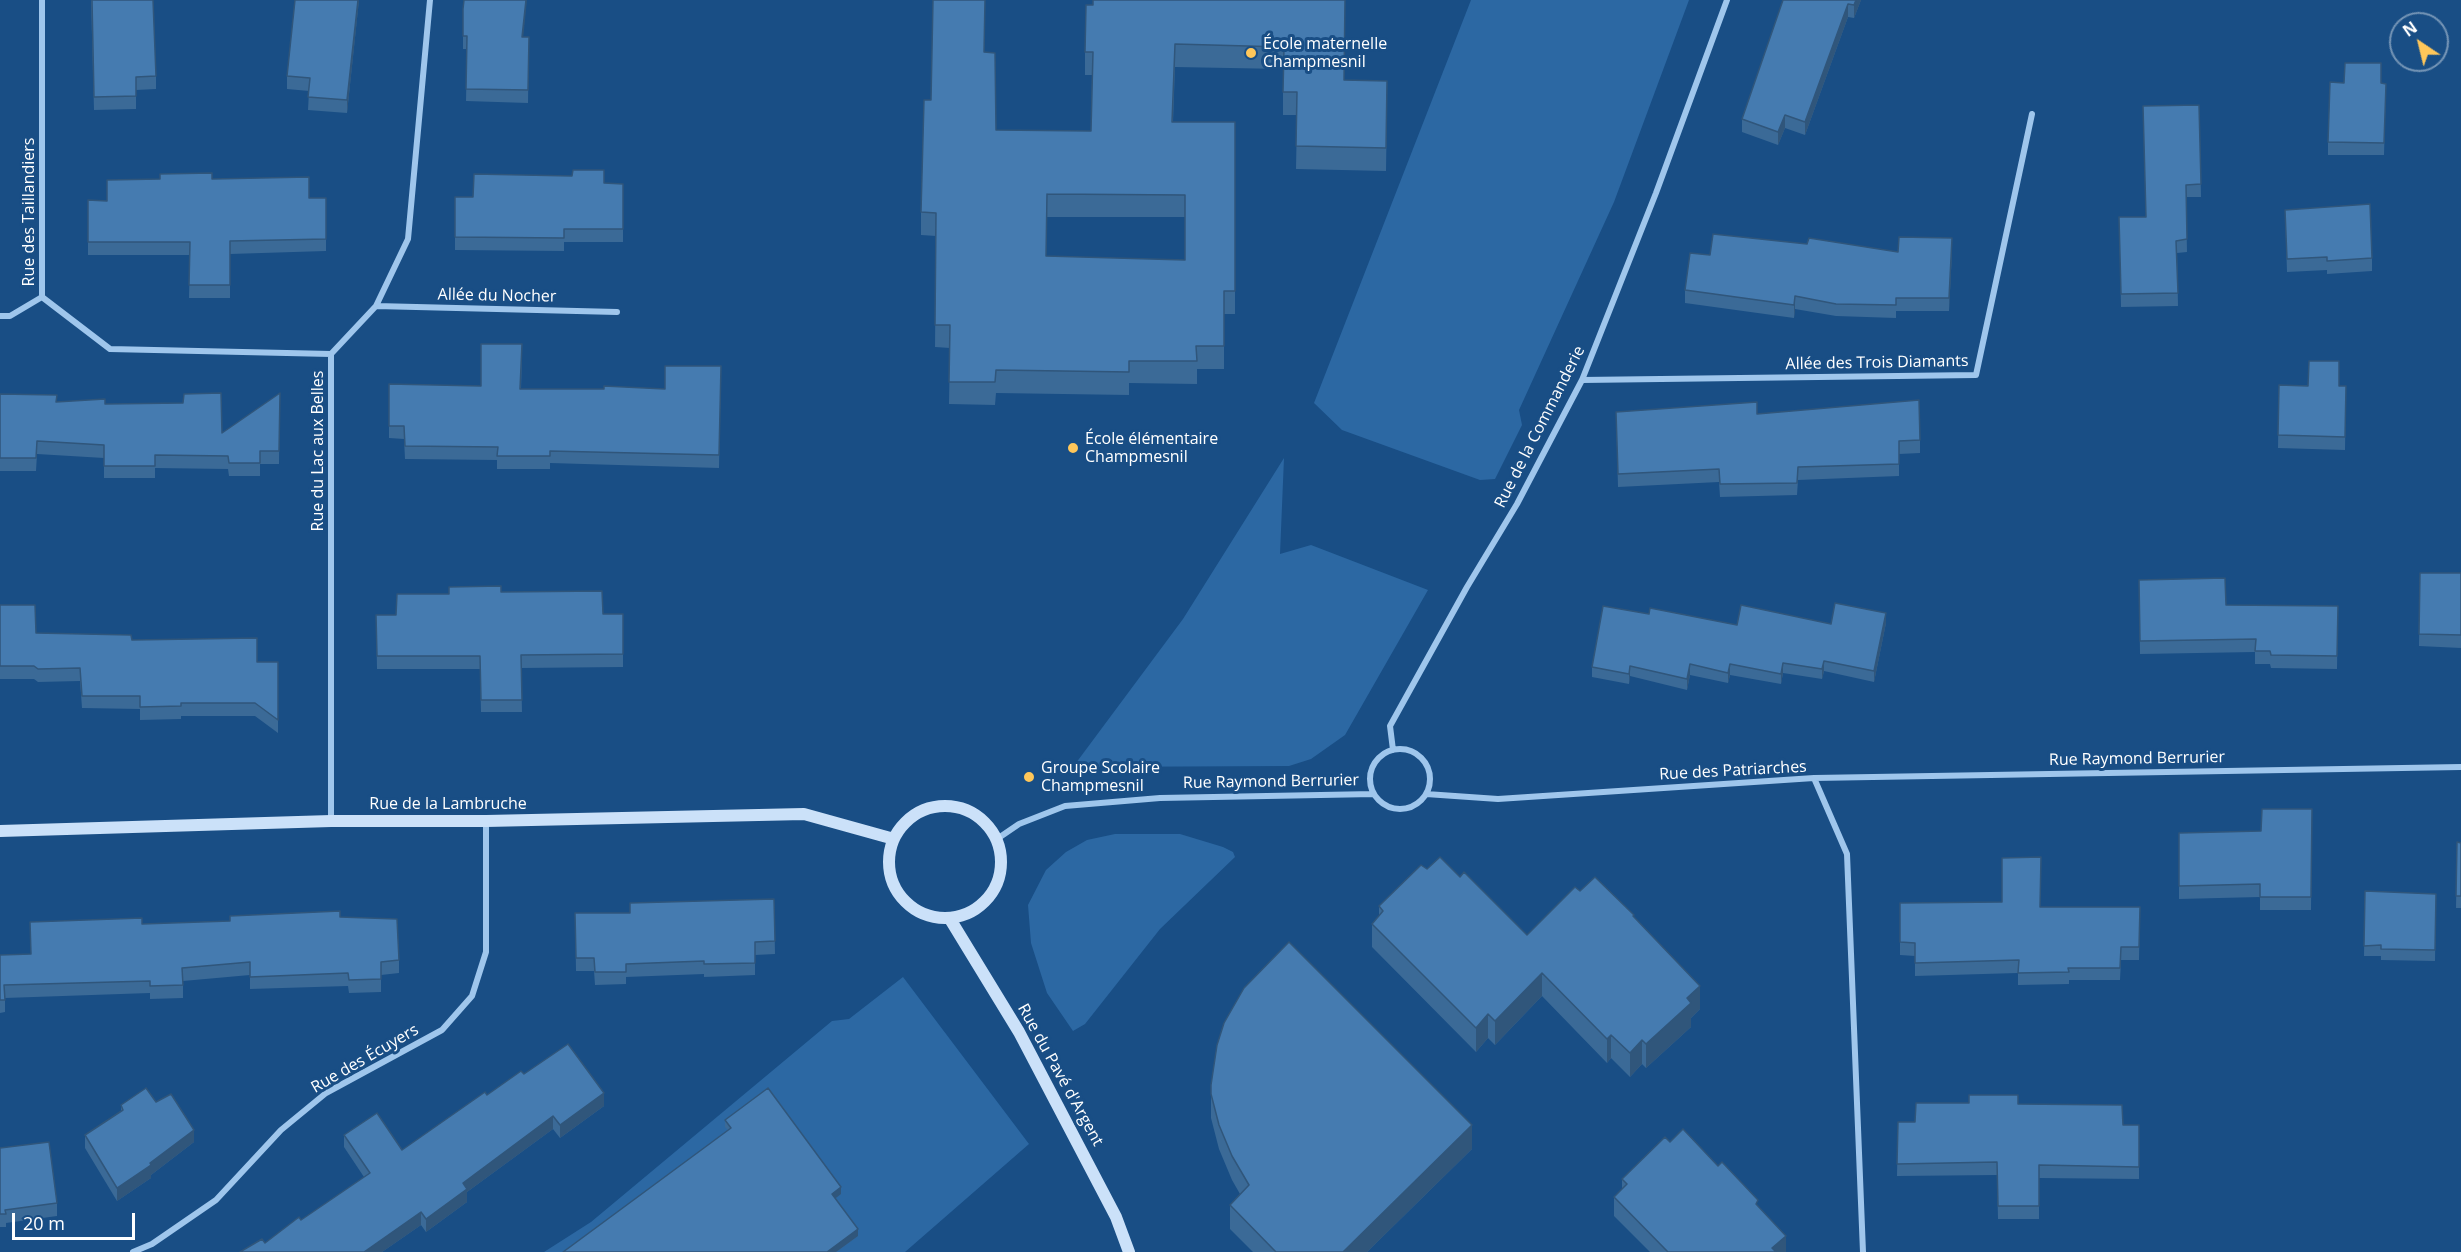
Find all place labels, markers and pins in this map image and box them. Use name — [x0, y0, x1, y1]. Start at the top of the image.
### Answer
place label: École maternelle Champmesnil — [1263, 34, 1387, 72]
marker: École maternelle Champmesnil — [1244, 46, 1258, 60]
place label: École élémentaire Champmesnil — [1085, 429, 1218, 467]
marker: École élémentaire Champmesnil — [1066, 441, 1080, 455]
place label: Groupe Scolaire Champmesnil — [1041, 758, 1160, 796]
marker: Groupe Scolaire Champmesnil — [1022, 770, 1036, 784]

